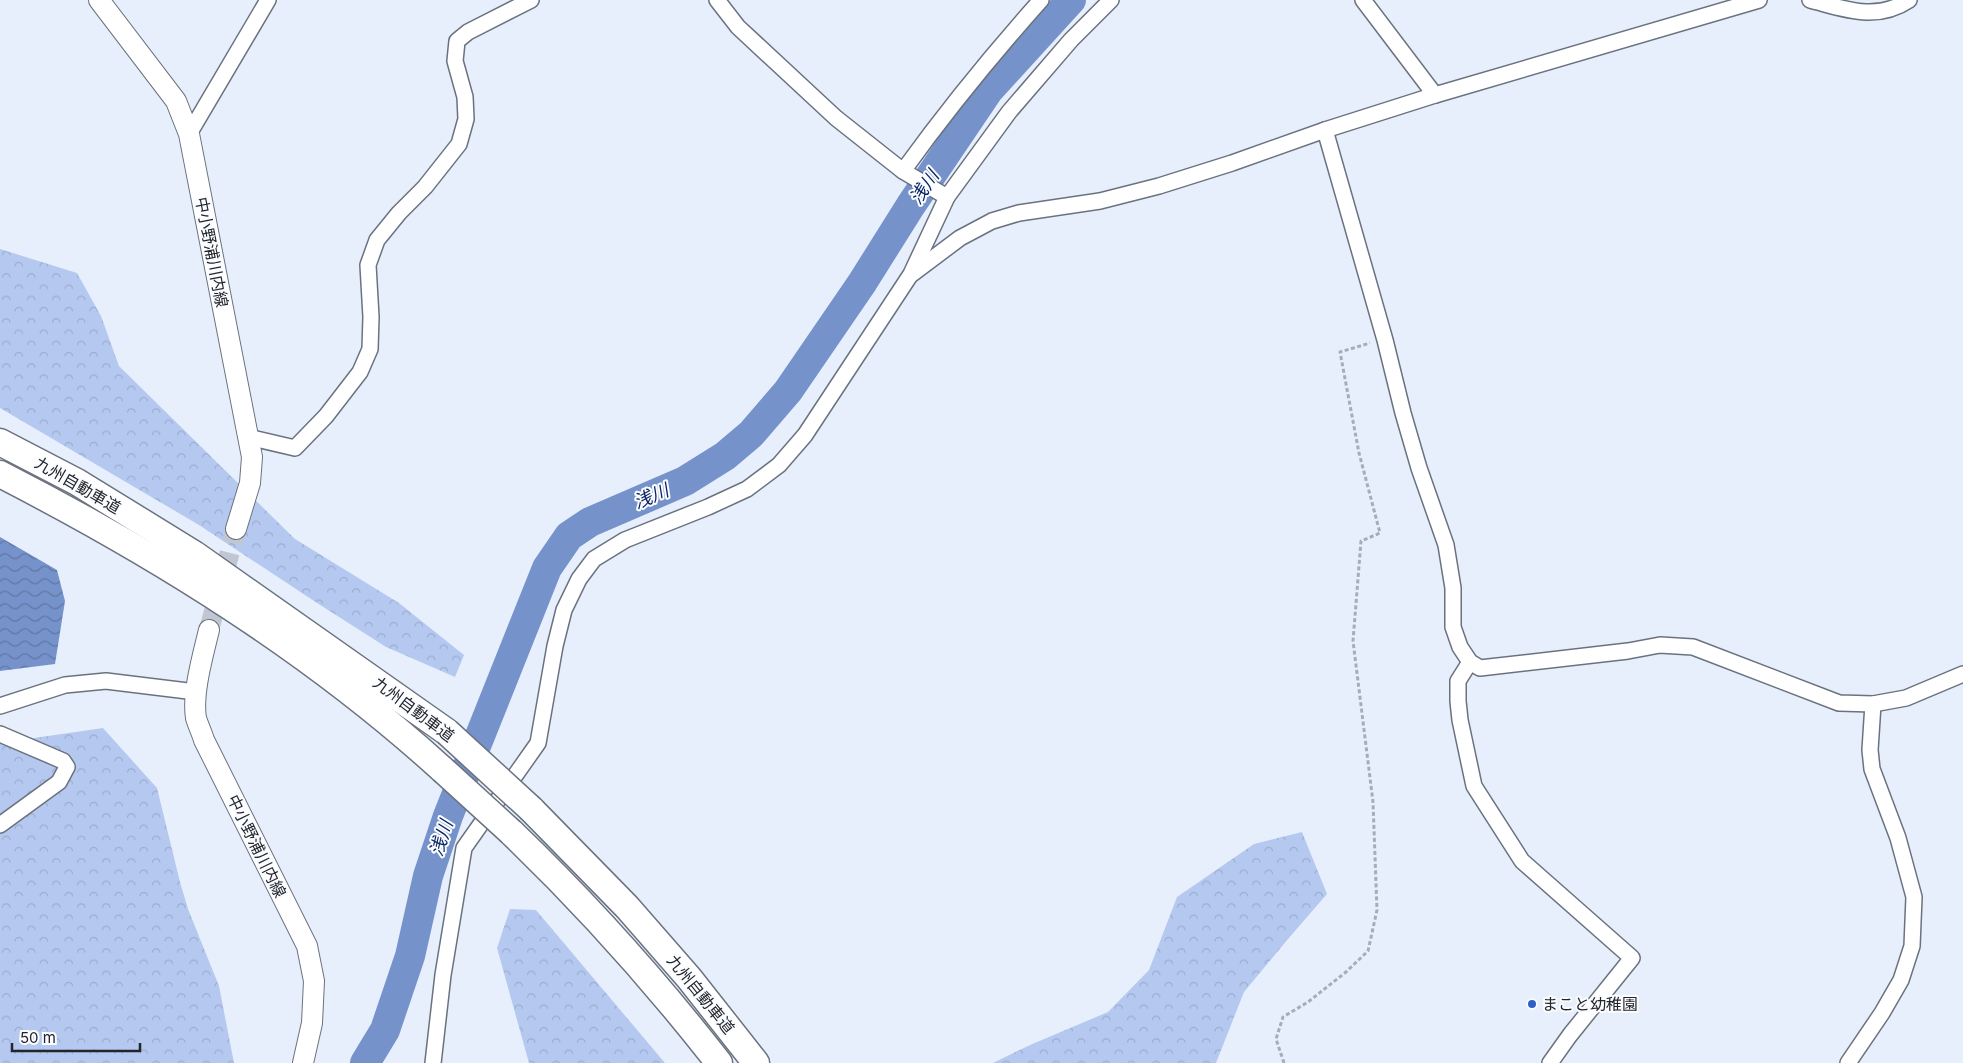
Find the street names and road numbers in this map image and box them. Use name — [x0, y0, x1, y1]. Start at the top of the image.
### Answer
street label: 中小野浦川内線 — [191, 195, 233, 309]
street label: 九州自動車道 — [31, 452, 125, 518]
street label: 九州自動車道 — [370, 672, 458, 746]
street label: 中小野浦川内線 — [223, 791, 291, 901]
street label: 九州自動車道 — [663, 950, 739, 1038]

